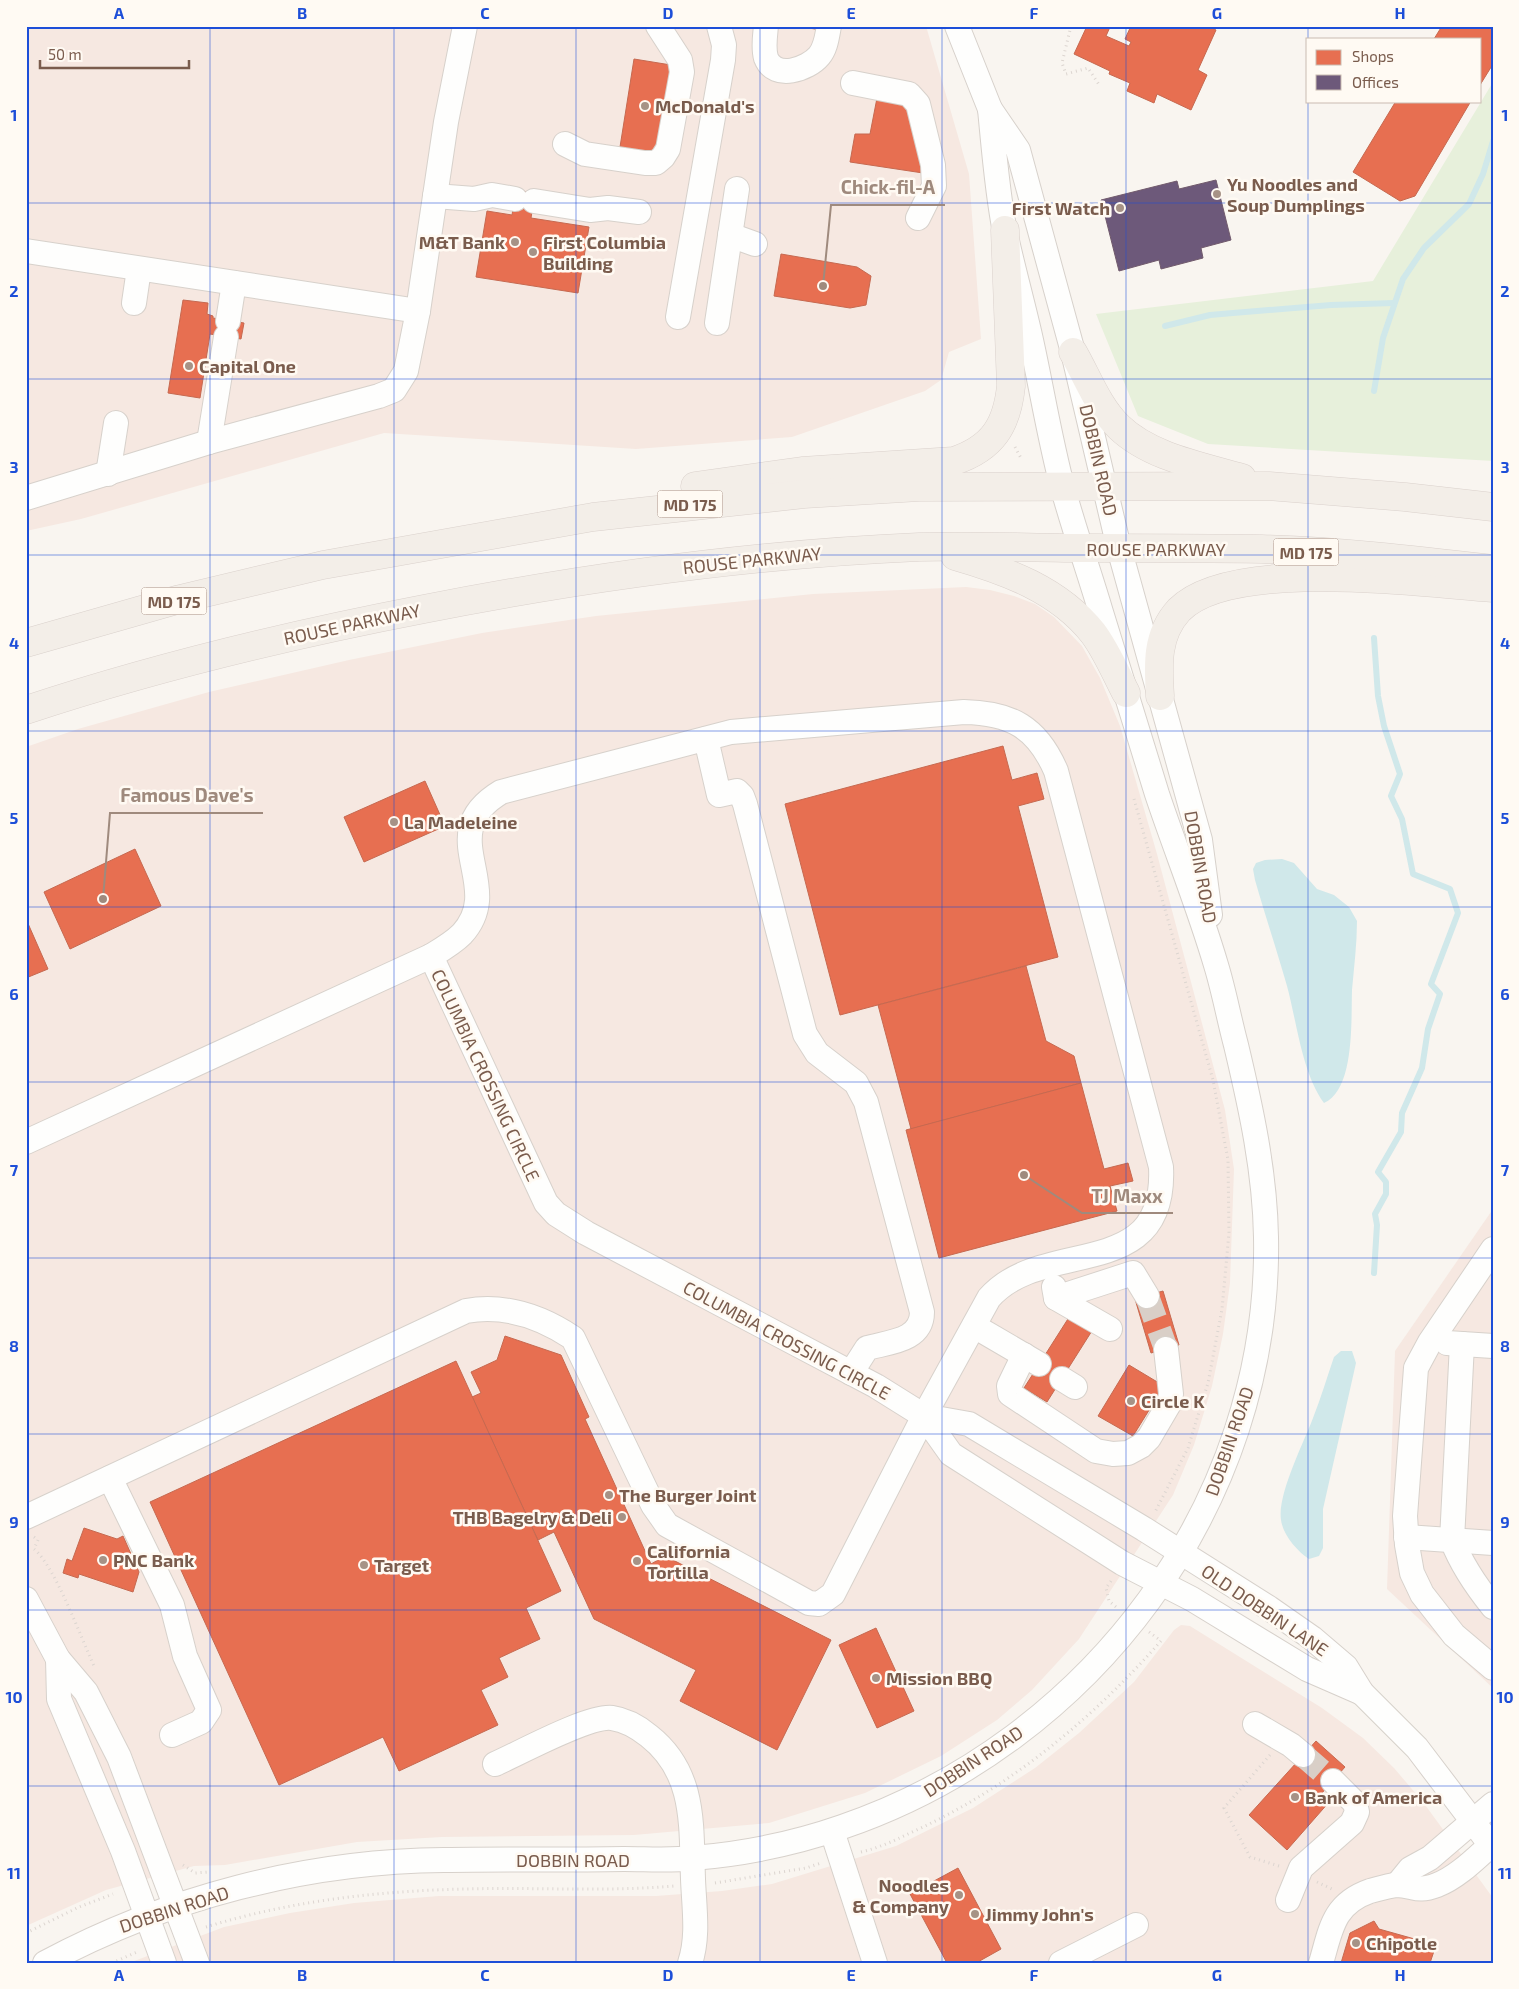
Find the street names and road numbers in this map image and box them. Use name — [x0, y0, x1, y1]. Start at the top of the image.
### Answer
street label: DOBBIN ROAD — [1075, 402, 1123, 518]
road number: MD 175 — [658, 490, 722, 518]
street label: ROUSE PARKWAY — [1086, 538, 1226, 560]
road number: MD 175 — [1274, 538, 1338, 566]
street label: ROUSE PARKWAY — [682, 542, 823, 578]
road number: MD 175 — [142, 588, 206, 614]
street label: ROUSE PARKWAY — [282, 599, 423, 649]
street label: DOBBIN ROAD — [1180, 809, 1222, 925]
street label: COLUMBIA CROSSING CIRCLE — [427, 965, 545, 1185]
street label: COLUMBIA CROSSING CIRCLE — [680, 1276, 894, 1404]
street label: DOBBIN ROAD — [1200, 1384, 1258, 1498]
street label: OLD DOBBIN LANE — [1197, 1559, 1333, 1661]
street label: DOBBIN ROAD — [919, 1721, 1027, 1801]
street label: DOBBIN ROAD — [516, 1849, 630, 1871]
street label: DOBBIN ROAD — [116, 1881, 232, 1937]

